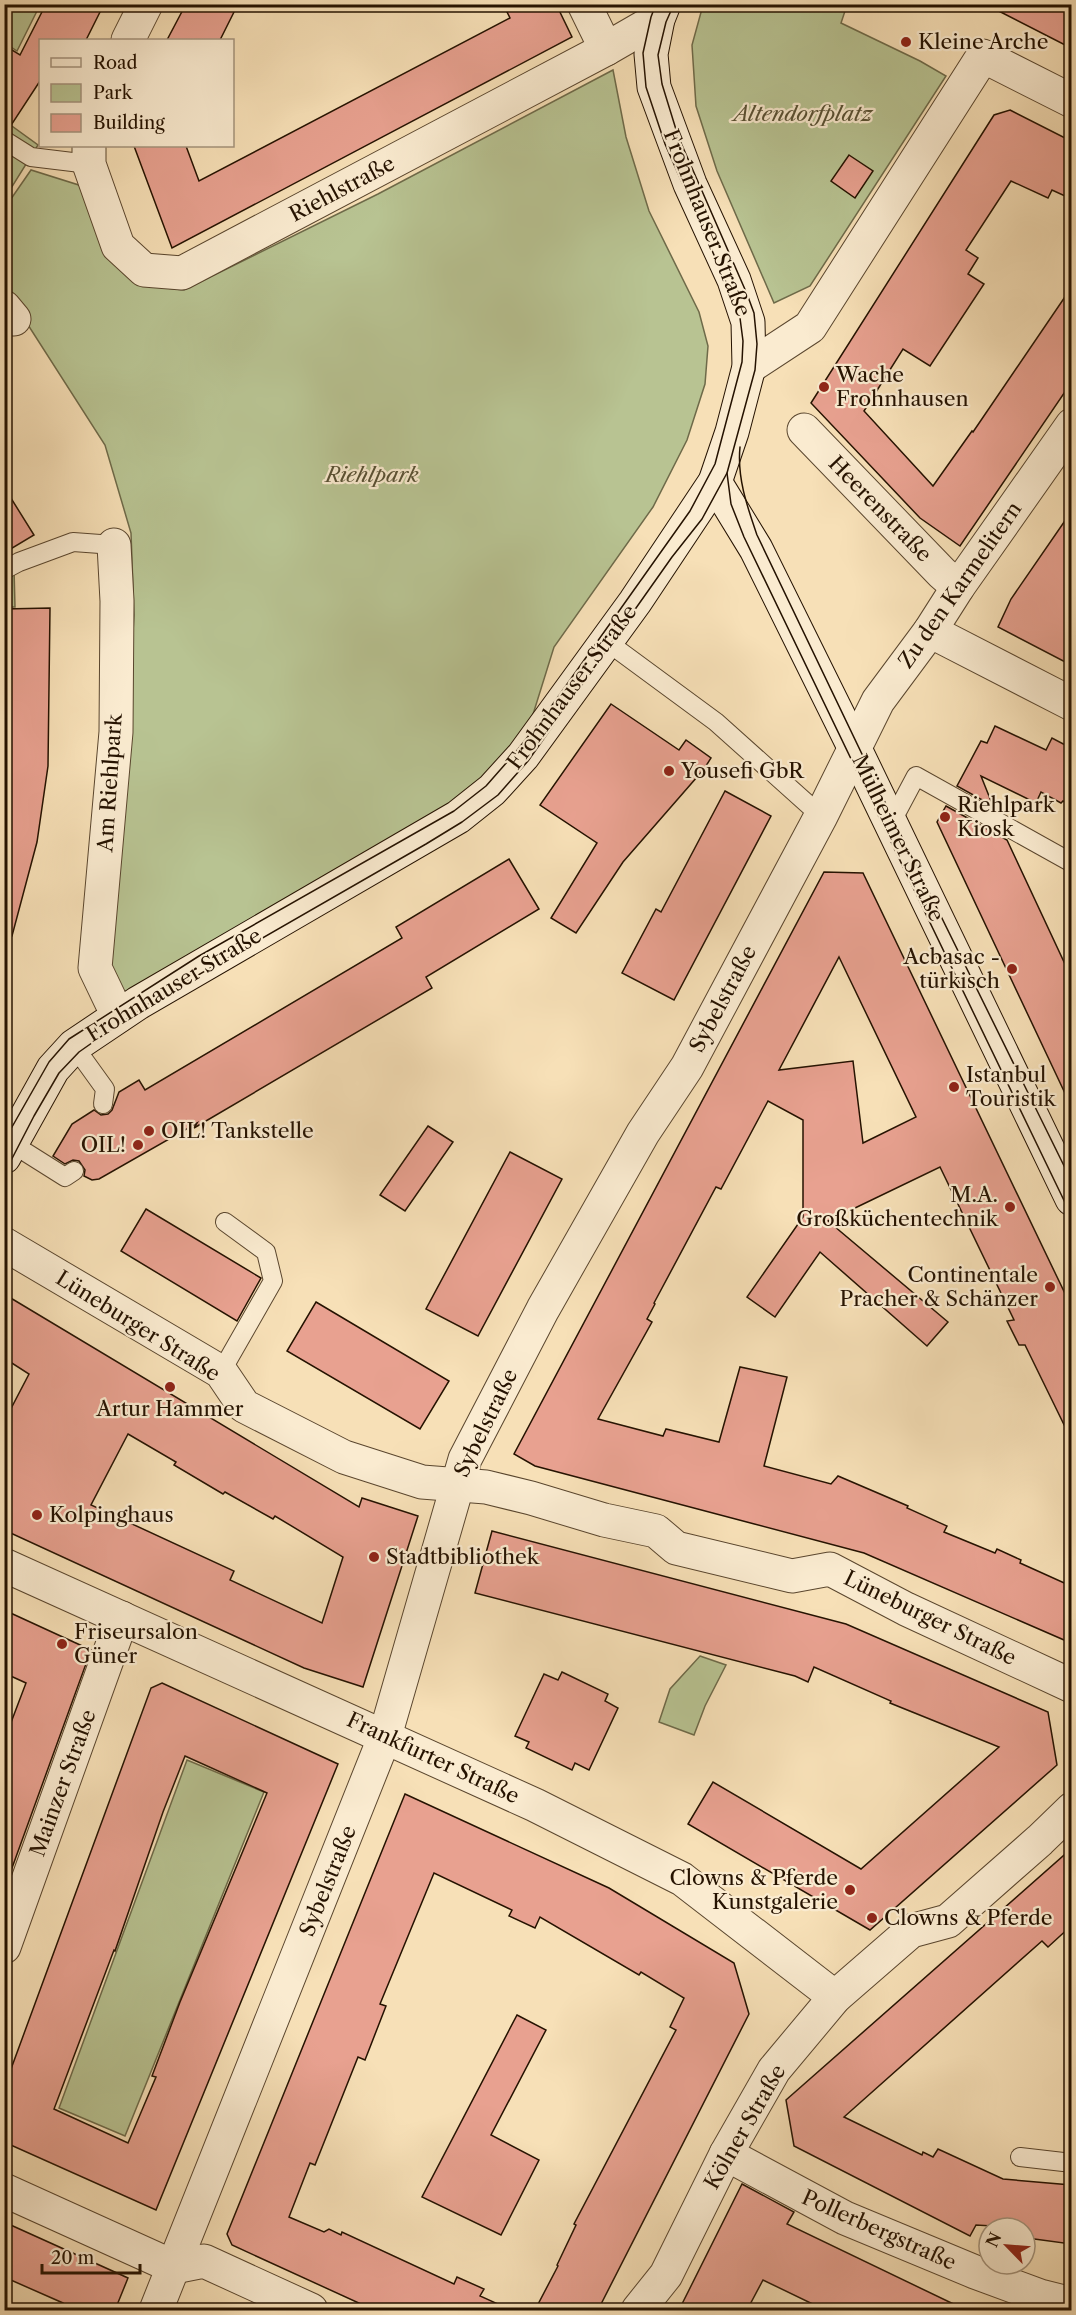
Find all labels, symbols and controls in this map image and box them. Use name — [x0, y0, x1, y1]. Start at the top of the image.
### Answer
place label: Kleine Arche — [918, 29, 1048, 54]
marker: Kleine Arche — [899, 35, 913, 49]
legend — [39, 39, 234, 147]
text: Road — [93, 52, 138, 74]
text: Park — [93, 82, 134, 104]
park label: Altendorfplatz — [730, 101, 874, 126]
text: Building — [93, 112, 165, 134]
street label: Frohnhauser Straße — [658, 126, 756, 320]
street label: Riehlstraße — [285, 150, 399, 227]
place label: Wache Frohnhausen — [835, 362, 969, 411]
marker: Wache Frohnhausen — [817, 380, 831, 394]
street label: Heerenstraße — [824, 451, 937, 567]
park label: Riehlpark — [323, 462, 419, 487]
street label: Zu den Karmelitern — [893, 497, 1026, 673]
street label: Frohnhauser Straße — [502, 599, 642, 774]
street label: Am Riehlpark — [92, 712, 127, 854]
street label: Mülheimer Straße — [847, 750, 950, 925]
place label: Yousefi GbR — [680, 758, 805, 783]
marker: Yousefi GbR — [662, 764, 676, 778]
place label: Riehlpark Kiosk — [957, 792, 1056, 841]
marker: Riehlpark Kiosk — [938, 810, 952, 824]
street label: Frohnhauser Straße — [82, 922, 266, 1047]
street label: Sybelstraße — [684, 941, 761, 1056]
place label: Acbasac - türkisch — [903, 944, 1000, 993]
marker: Acbasac - türkisch — [1005, 962, 1019, 976]
place label: Istanbul Touristik — [966, 1062, 1057, 1111]
marker: Istanbul Touristik — [947, 1080, 961, 1094]
place label: OIL! Tankstelle — [161, 1118, 314, 1143]
marker: OIL! Tankstelle — [142, 1124, 156, 1138]
place label: OIL! — [81, 1132, 126, 1157]
marker: OIL! — [131, 1138, 145, 1152]
place label: M.A. Großküchentechnik — [796, 1182, 999, 1231]
marker: M.A. Großküchentechnik — [1003, 1200, 1017, 1214]
place label: Continentale Pracher & Schänzer — [839, 1262, 1038, 1311]
street label: Lüneburger Straße — [52, 1265, 225, 1386]
marker: Continentale Pracher & Schänzer — [1043, 1280, 1057, 1294]
street label: Sybelstraße — [449, 1365, 523, 1481]
marker: Artur Hammer — [163, 1380, 177, 1394]
place label: Artur Hammer — [95, 1396, 244, 1421]
place label: Kolpinghaus — [49, 1502, 174, 1527]
marker: Kolpinghaus — [30, 1508, 44, 1522]
place label: Stadtbibliothek — [386, 1544, 540, 1569]
marker: Stadtbibliothek — [367, 1550, 381, 1564]
street label: Lüneburger Straße — [840, 1565, 1020, 1670]
place label: Friseursalon Güner — [74, 1619, 198, 1668]
marker: Friseursalon Güner — [55, 1637, 69, 1651]
street label: Mainzer Straße — [24, 1706, 101, 1860]
street label: Frankfurter Straße — [343, 1707, 523, 1808]
street label: Sybelstraße — [294, 1822, 361, 1940]
place label: Clowns & Pferde Kunstgalerie — [670, 1865, 838, 1914]
marker: Clowns & Pferde Kunstgalerie — [843, 1883, 857, 1897]
place label: Clowns & Pferde — [884, 1905, 1052, 1930]
marker: Clowns & Pferde — [865, 1911, 879, 1925]
street label: Kölner Straße — [699, 2060, 790, 2194]
street label: Pollerbergstraße — [798, 2184, 960, 2275]
north arrow — [977, 2216, 1037, 2276]
text: N — [981, 2229, 1005, 2250]
scale bar — [42, 2237, 140, 2275]
text: 20 m — [51, 2247, 95, 2269]

